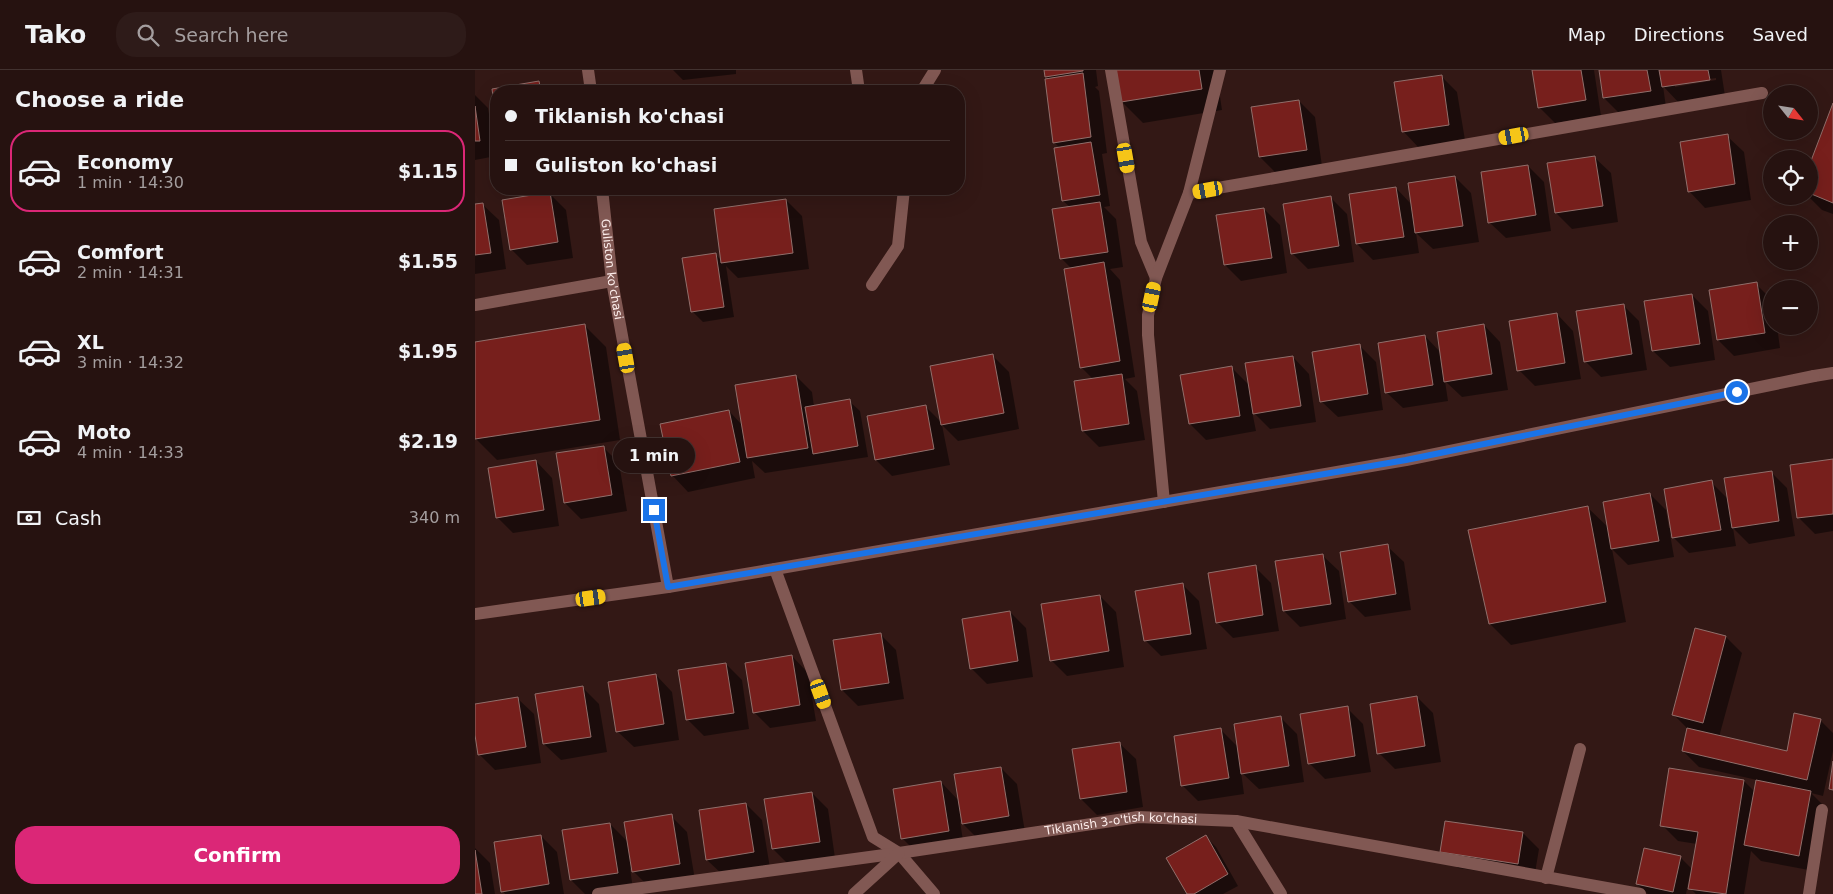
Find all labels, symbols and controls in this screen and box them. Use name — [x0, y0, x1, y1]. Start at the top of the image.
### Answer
search box — [116, 12, 466, 57]
text: Tako — [25, 21, 86, 49]
icon: search — [134, 21, 162, 49]
text: Search here — [174, 24, 288, 46]
text: Map — [1568, 24, 1606, 45]
text: Directions — [1634, 24, 1724, 45]
text: Saved — [1752, 24, 1808, 45]
north arrow — [1763, 85, 1817, 140]
map controls — [1763, 85, 1818, 335]
text: Choose a ride — [15, 87, 184, 112]
text: Tiklanish ko'chasi — [535, 105, 724, 127]
car — [1497, 126, 1530, 146]
car — [1116, 142, 1135, 174]
icon: car — [17, 149, 62, 194]
button: locate — [1763, 150, 1818, 205]
text: Economy — [77, 151, 173, 173]
text: Guliston ko'chasi — [535, 154, 717, 176]
text: $1.15 — [398, 160, 458, 182]
text: 1 min · 14:30 — [77, 173, 184, 192]
car — [1191, 180, 1224, 200]
button: + — [1763, 215, 1818, 270]
street label: Guliston ko'chasi — [598, 218, 626, 321]
icon: car — [17, 239, 62, 284]
text: Comfort — [77, 241, 164, 263]
text: $1.55 — [398, 250, 458, 272]
text: 2 min · 14:31 — [77, 263, 184, 282]
button: − — [1763, 280, 1818, 335]
car — [1141, 281, 1162, 313]
icon: car — [17, 329, 62, 374]
text: XL — [77, 331, 104, 353]
text: $1.95 — [398, 340, 458, 362]
car — [616, 342, 635, 374]
text: 3 min · 14:32 — [77, 353, 184, 372]
route start — [1726, 381, 1748, 403]
icon: car — [17, 419, 62, 464]
text: Moto — [77, 421, 131, 443]
text: $2.19 — [398, 430, 458, 452]
callout: 1 min — [613, 438, 695, 472]
text: 4 min · 14:33 — [77, 443, 184, 462]
text: 1 min — [629, 446, 679, 465]
route end — [643, 499, 665, 521]
icon: cash — [15, 504, 43, 532]
text: Cash — [55, 507, 102, 529]
text: 340 m — [409, 508, 460, 527]
car — [575, 588, 606, 608]
car — [808, 677, 833, 711]
street label: Tiklanish 3-o'tish ko'chasi — [1043, 810, 1198, 838]
button: Confirm — [15, 826, 460, 884]

